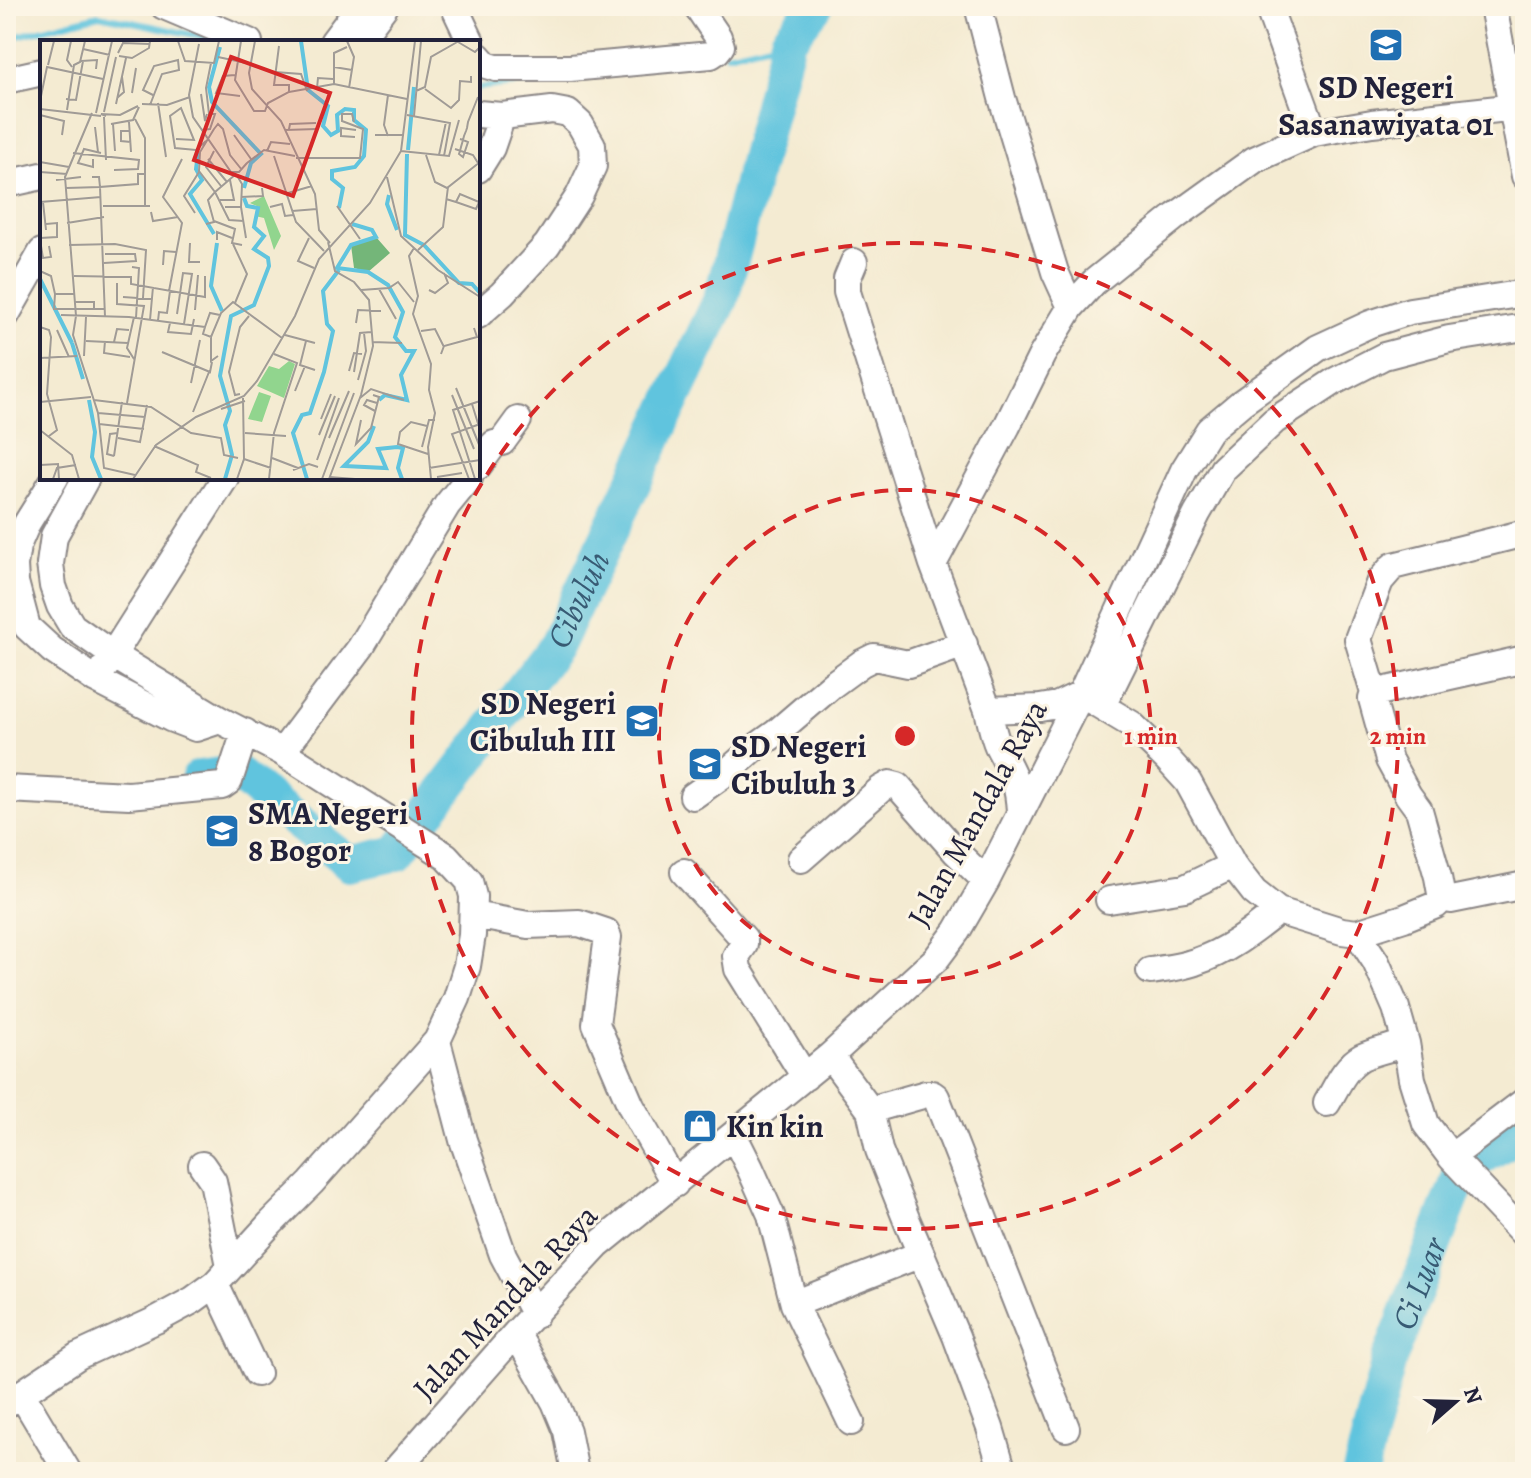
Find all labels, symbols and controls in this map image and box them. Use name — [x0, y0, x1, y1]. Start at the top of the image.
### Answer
school or university icon: SD Negeri Sasanawiyata 01 — [1367, 26, 1405, 64]
inset map — [40, 40, 480, 480]
place label: SD Negeri Sasanawiyata 01 — [1278, 65, 1494, 146]
water label: Cibuluh — [535, 543, 621, 656]
place label: SD Negeri Cibuluh III — [470, 681, 616, 762]
street label: Jalan Mandala Raya — [896, 691, 1058, 934]
school or university icon: SD Negeri Cibuluh III — [623, 702, 661, 740]
text: 1 min — [1124, 720, 1178, 752]
text: 2 min — [1370, 720, 1427, 752]
centre of rings — [891, 722, 919, 750]
place label: SD Negeri Cibuluh 3 — [731, 724, 867, 805]
school or university icon: SD Negeri Cibuluh 3 — [686, 745, 724, 783]
place label: SMA Negeri 8 Bogor — [248, 791, 408, 872]
school or university icon: SMA Negeri 8 Bogor — [203, 812, 241, 850]
place label: Kin kin — [726, 1104, 824, 1148]
shop icon: Kin kin — [681, 1107, 719, 1145]
street label: Jalan Mandala Raya — [403, 1194, 608, 1410]
water label: Ci Luar — [1380, 1229, 1458, 1336]
north arrow — [1415, 1362, 1495, 1442]
text: N — [1456, 1383, 1490, 1408]

